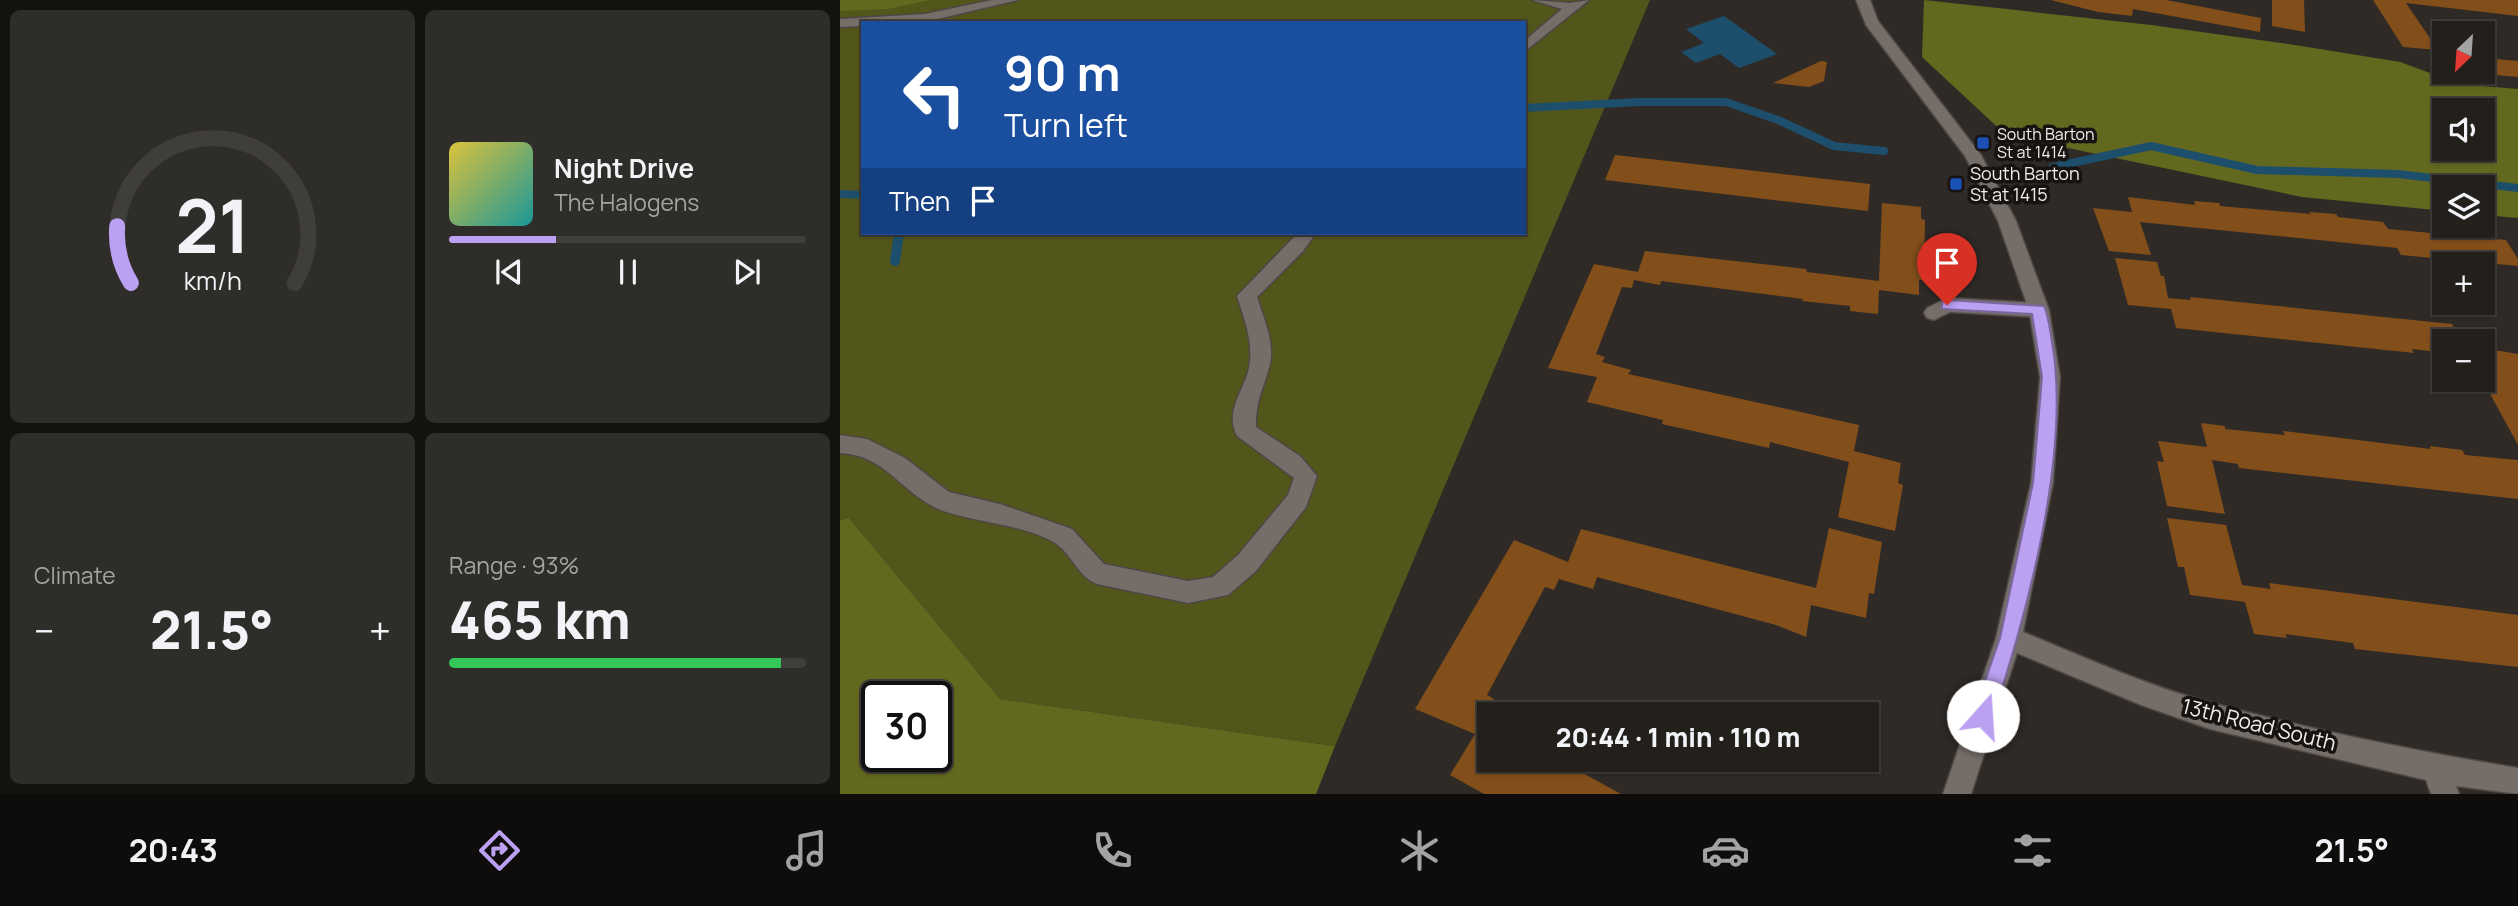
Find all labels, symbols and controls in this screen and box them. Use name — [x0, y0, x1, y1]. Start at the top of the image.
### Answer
north arrow — [2432, 21, 2496, 84]
map controls — [2432, 21, 2495, 392]
text: 90 m — [1004, 39, 1121, 106]
icon: left — [889, 49, 980, 140]
button: sound — [2432, 98, 2495, 161]
text: Turn left — [1004, 103, 1128, 147]
place label: South Barton St at 1414 — [1997, 123, 2094, 163]
marker: South Barton St at 1414 — [1975, 135, 1991, 151]
text: Night Drive — [554, 150, 694, 186]
place label: South Barton St at 1415 — [1970, 161, 2080, 206]
text: 21 — [175, 175, 250, 275]
button: layers — [2432, 175, 2495, 238]
marker: South Barton St at 1415 — [1948, 176, 1964, 192]
icon: arrive — [964, 182, 1002, 220]
text: Then — [889, 183, 950, 219]
text: The Halogens — [554, 186, 699, 218]
pin — [1917, 233, 1977, 305]
icon: arrive — [1928, 244, 1966, 282]
button: + — [2432, 252, 2495, 315]
icon: previous — [490, 253, 528, 291]
icon: pause — [609, 253, 647, 291]
icon: next — [728, 253, 766, 291]
text: km/h — [183, 263, 242, 298]
button: − — [2432, 329, 2495, 392]
text: Range · 93% — [449, 549, 579, 581]
text: Climate — [34, 559, 116, 591]
text: 465 km — [449, 584, 631, 655]
text: 21.5° — [150, 594, 274, 665]
text: − — [34, 604, 55, 656]
text: + — [369, 604, 391, 656]
position arrow — [1946, 679, 2020, 753]
speed limit sign: 30 — [861, 681, 952, 772]
street label: 13th Road South — [2179, 691, 2339, 757]
text: 20:44 · 1 min · 110 m — [1556, 719, 1800, 755]
icon: directions — [475, 826, 524, 875]
icon: music — [782, 826, 831, 875]
icon: phone — [1088, 826, 1137, 875]
icon: climate — [1395, 826, 1444, 875]
icon: car — [1701, 826, 1750, 875]
icon: filters — [2008, 826, 2057, 875]
text: 20:43 — [129, 828, 218, 872]
text: 21.5° — [2315, 828, 2389, 872]

